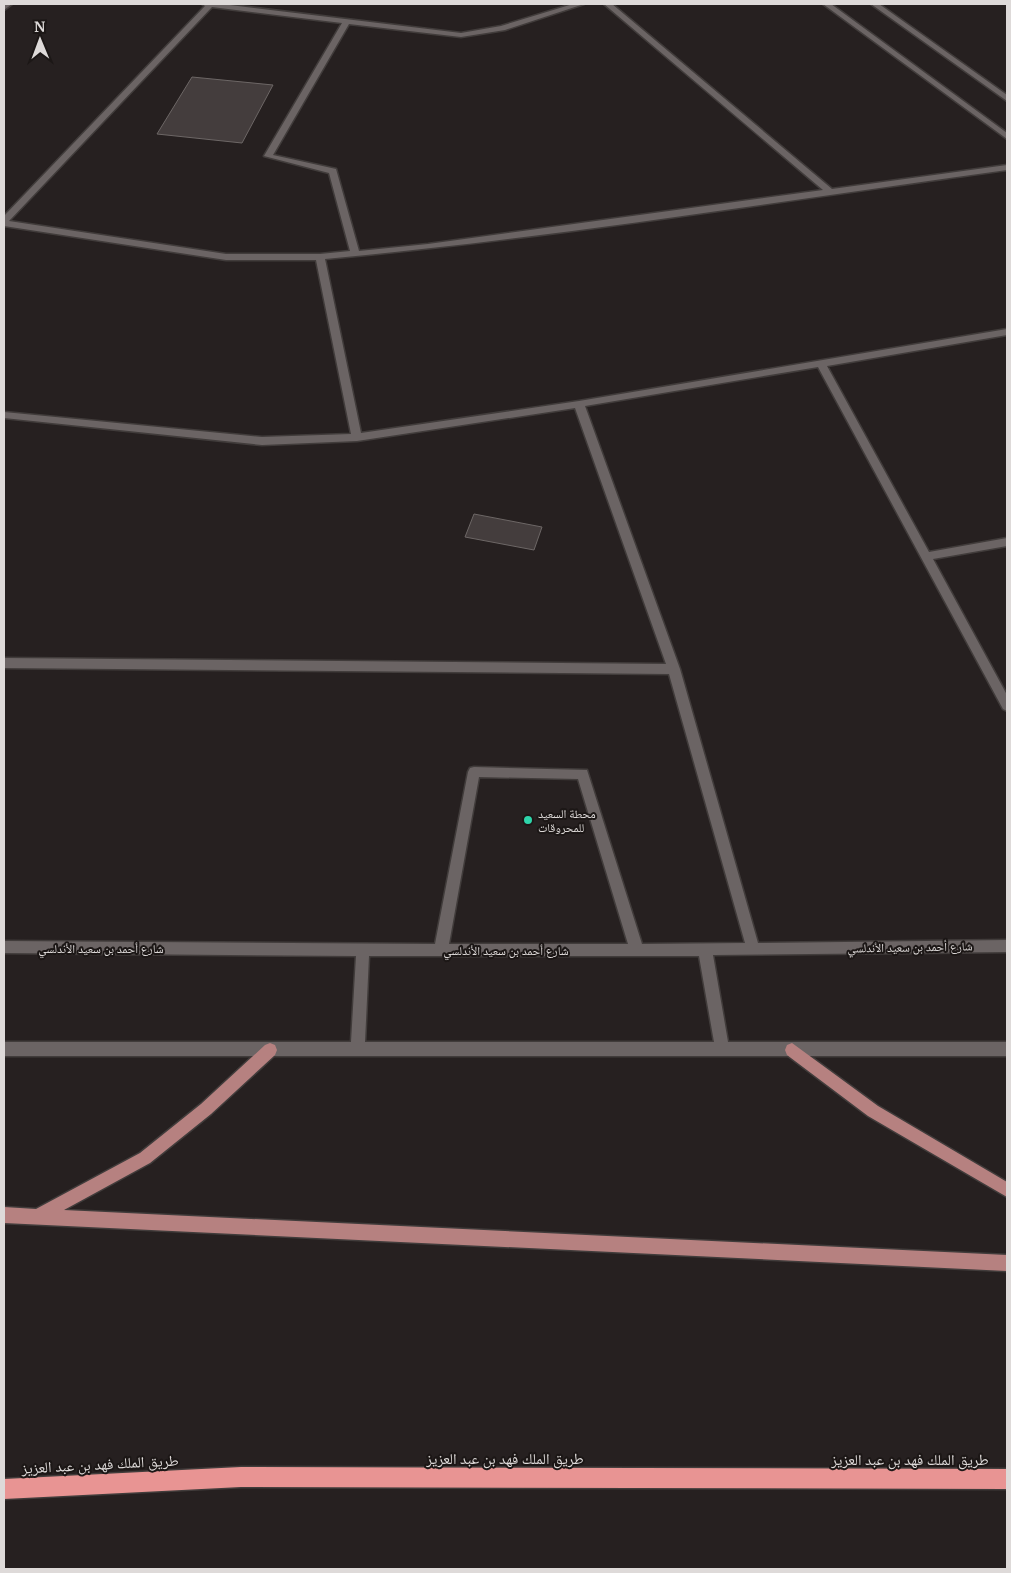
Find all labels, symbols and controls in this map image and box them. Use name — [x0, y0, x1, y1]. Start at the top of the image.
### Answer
north arrow — [15, 15, 65, 65]
text: N — [34, 18, 45, 36]
place label: محطة السعيد للمحروقات — [538, 806, 596, 835]
marker: محطة السعيد للمحروقات — [522, 814, 534, 826]
street label: شارع أحمد بن سعيد الأندلسي — [847, 938, 973, 959]
street label: شارع أحمد بن سعيد الأندلسي — [38, 941, 164, 959]
street label: شارع أحمد بن سعيد الأندلسي — [443, 943, 569, 961]
street label: طريق الملك فهد بن عبد العزيز — [425, 1449, 584, 1469]
street label: طريق الملك فهد بن عبد العزيز — [20, 1450, 179, 1479]
street label: طريق الملك فهد بن عبد العزيز — [830, 1450, 989, 1470]

